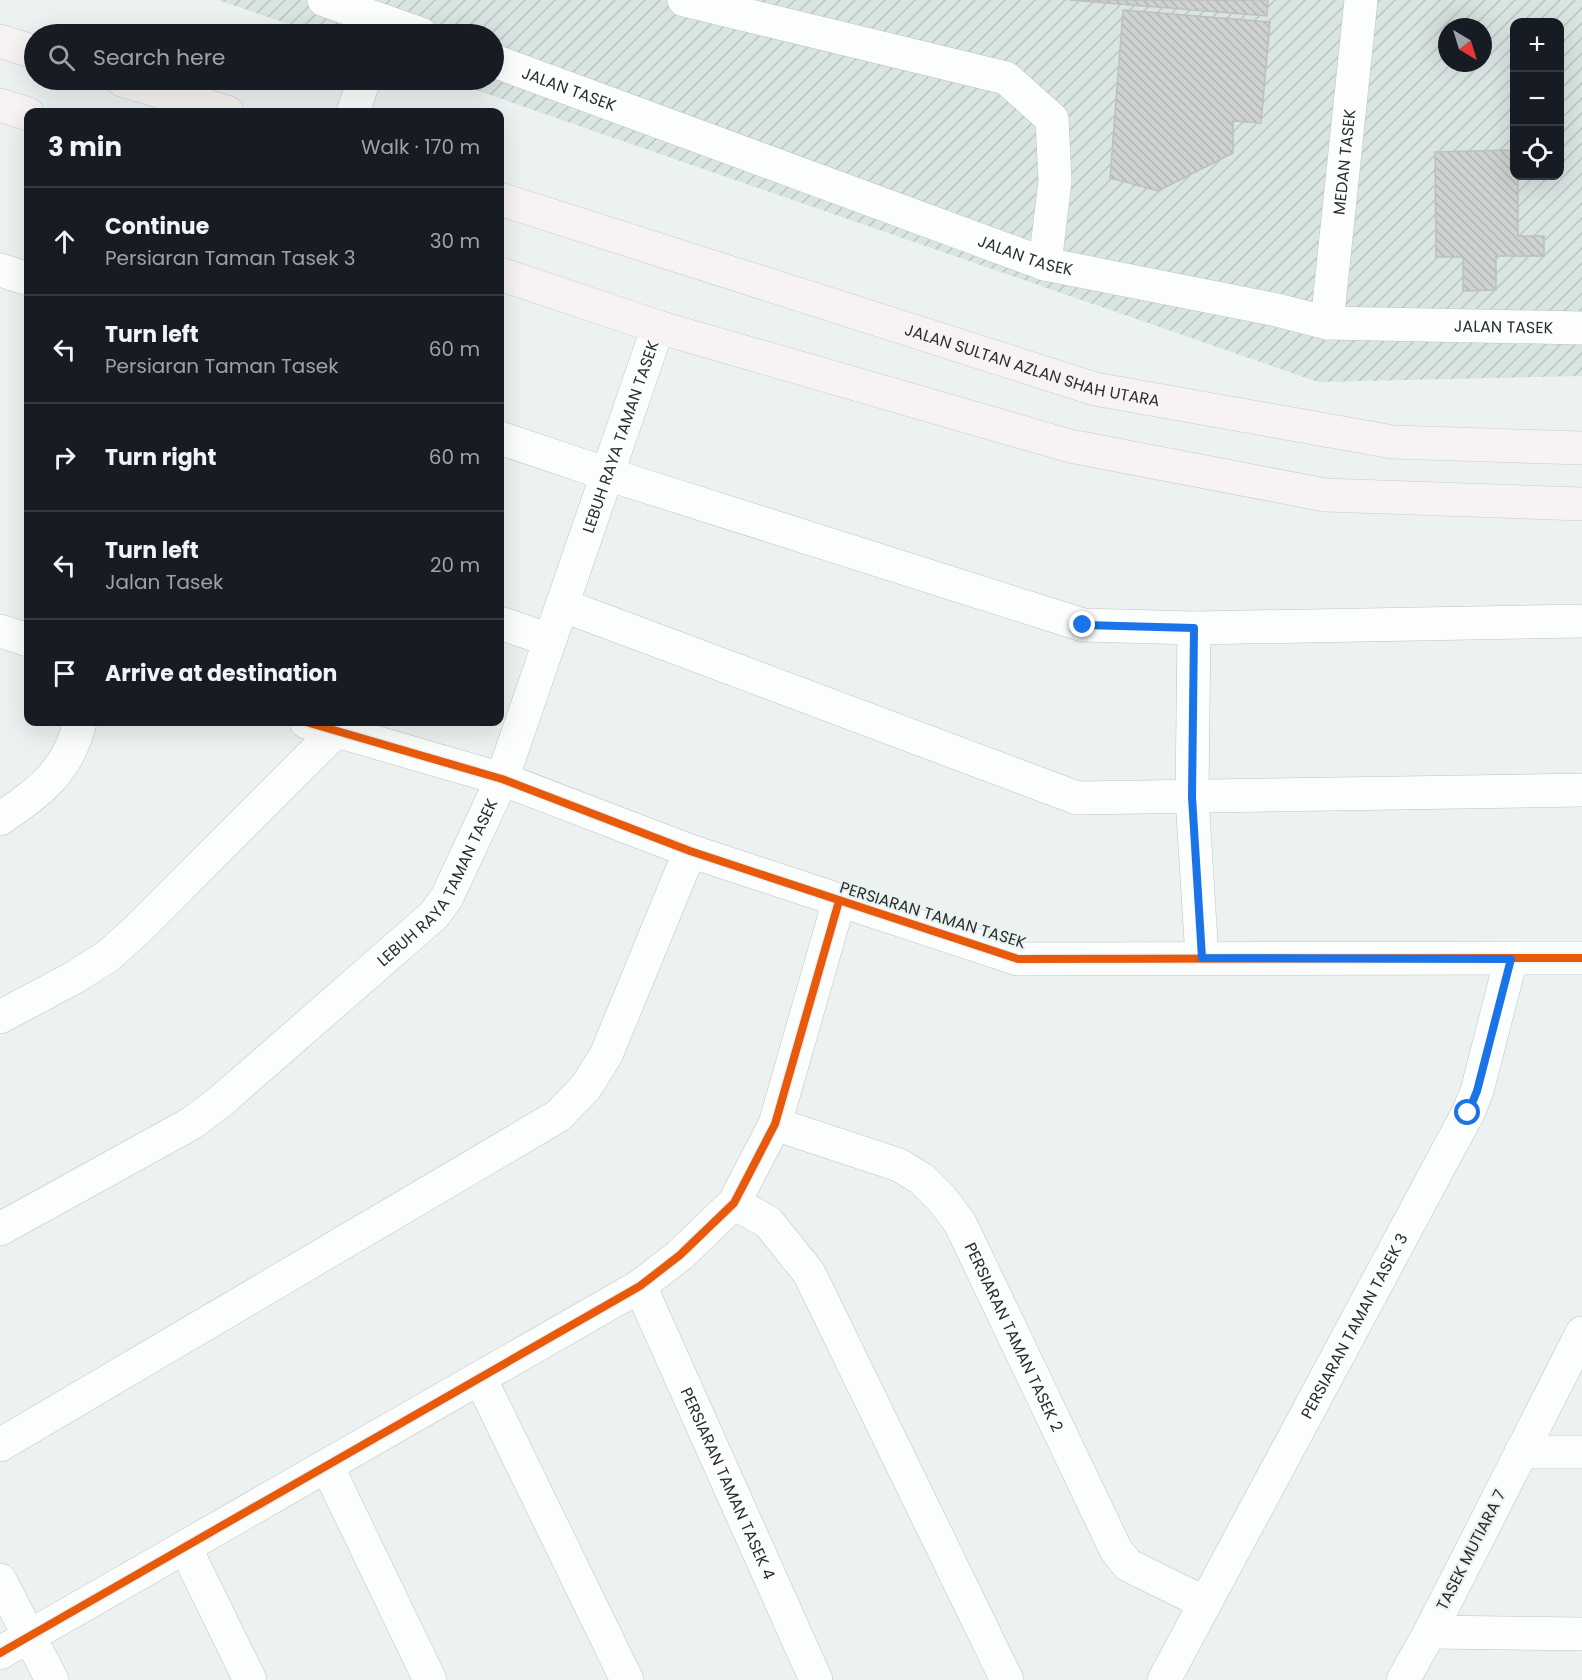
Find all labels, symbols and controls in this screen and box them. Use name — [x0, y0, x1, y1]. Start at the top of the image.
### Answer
north arrow — [1438, 18, 1492, 72]
map controls — [1510, 18, 1564, 180]
button: + — [1510, 18, 1564, 72]
search box — [24, 24, 504, 90]
icon: search — [45, 41, 78, 74]
text: Search here — [93, 42, 226, 73]
street label: JALAN TASEK — [519, 61, 620, 117]
button: − — [1510, 72, 1564, 126]
street label: MEDAN TASEK — [1327, 107, 1361, 216]
button: locate — [1510, 126, 1564, 180]
text: 3 min — [48, 129, 122, 165]
text: Walk · 170 m — [361, 133, 480, 161]
text: Continue — [105, 211, 209, 242]
icon: ahead — [48, 225, 81, 258]
text: 30 m — [430, 227, 480, 255]
street label: JALAN TASEK — [975, 229, 1075, 281]
text: Persiaran Taman Tasek 3 — [105, 244, 356, 272]
street label: JALAN TASEK — [1454, 314, 1554, 339]
street label: JALAN SULTAN AZLAN SHAH UTARA — [902, 318, 1162, 412]
text: Turn left — [105, 319, 199, 350]
icon: left — [48, 333, 81, 366]
text: 60 m — [429, 335, 480, 363]
street label: LEBUH RAYA TAMAN TASEK — [576, 337, 664, 536]
text: Persiaran Taman Tasek — [105, 352, 339, 380]
icon: right — [48, 441, 81, 474]
text: Turn right — [105, 442, 216, 473]
text: 60 m — [429, 443, 480, 471]
text: Turn left — [105, 535, 199, 566]
icon: left — [48, 549, 81, 582]
text: 20 m — [430, 551, 480, 579]
text: Jalan Tasek — [105, 568, 223, 596]
route end — [1069, 611, 1095, 637]
icon: arrive — [48, 657, 81, 690]
text: Arrive at destination — [105, 658, 337, 689]
street label: LEBUH RAYA TAMAN TASEK — [372, 794, 503, 971]
street label: PERSIARAN TAMAN TASEK — [837, 876, 1029, 954]
route start — [1454, 1099, 1480, 1125]
street label: PERSIARAN TAMAN TASEK 3 — [1295, 1229, 1413, 1423]
street label: PERSIARAN TAMAN TASEK 2 — [959, 1238, 1069, 1435]
street label: PERSIARAN TAMAN TASEK 4 — [675, 1384, 781, 1583]
street label: TASEK MUTIARA 7 — [1431, 1486, 1511, 1614]

